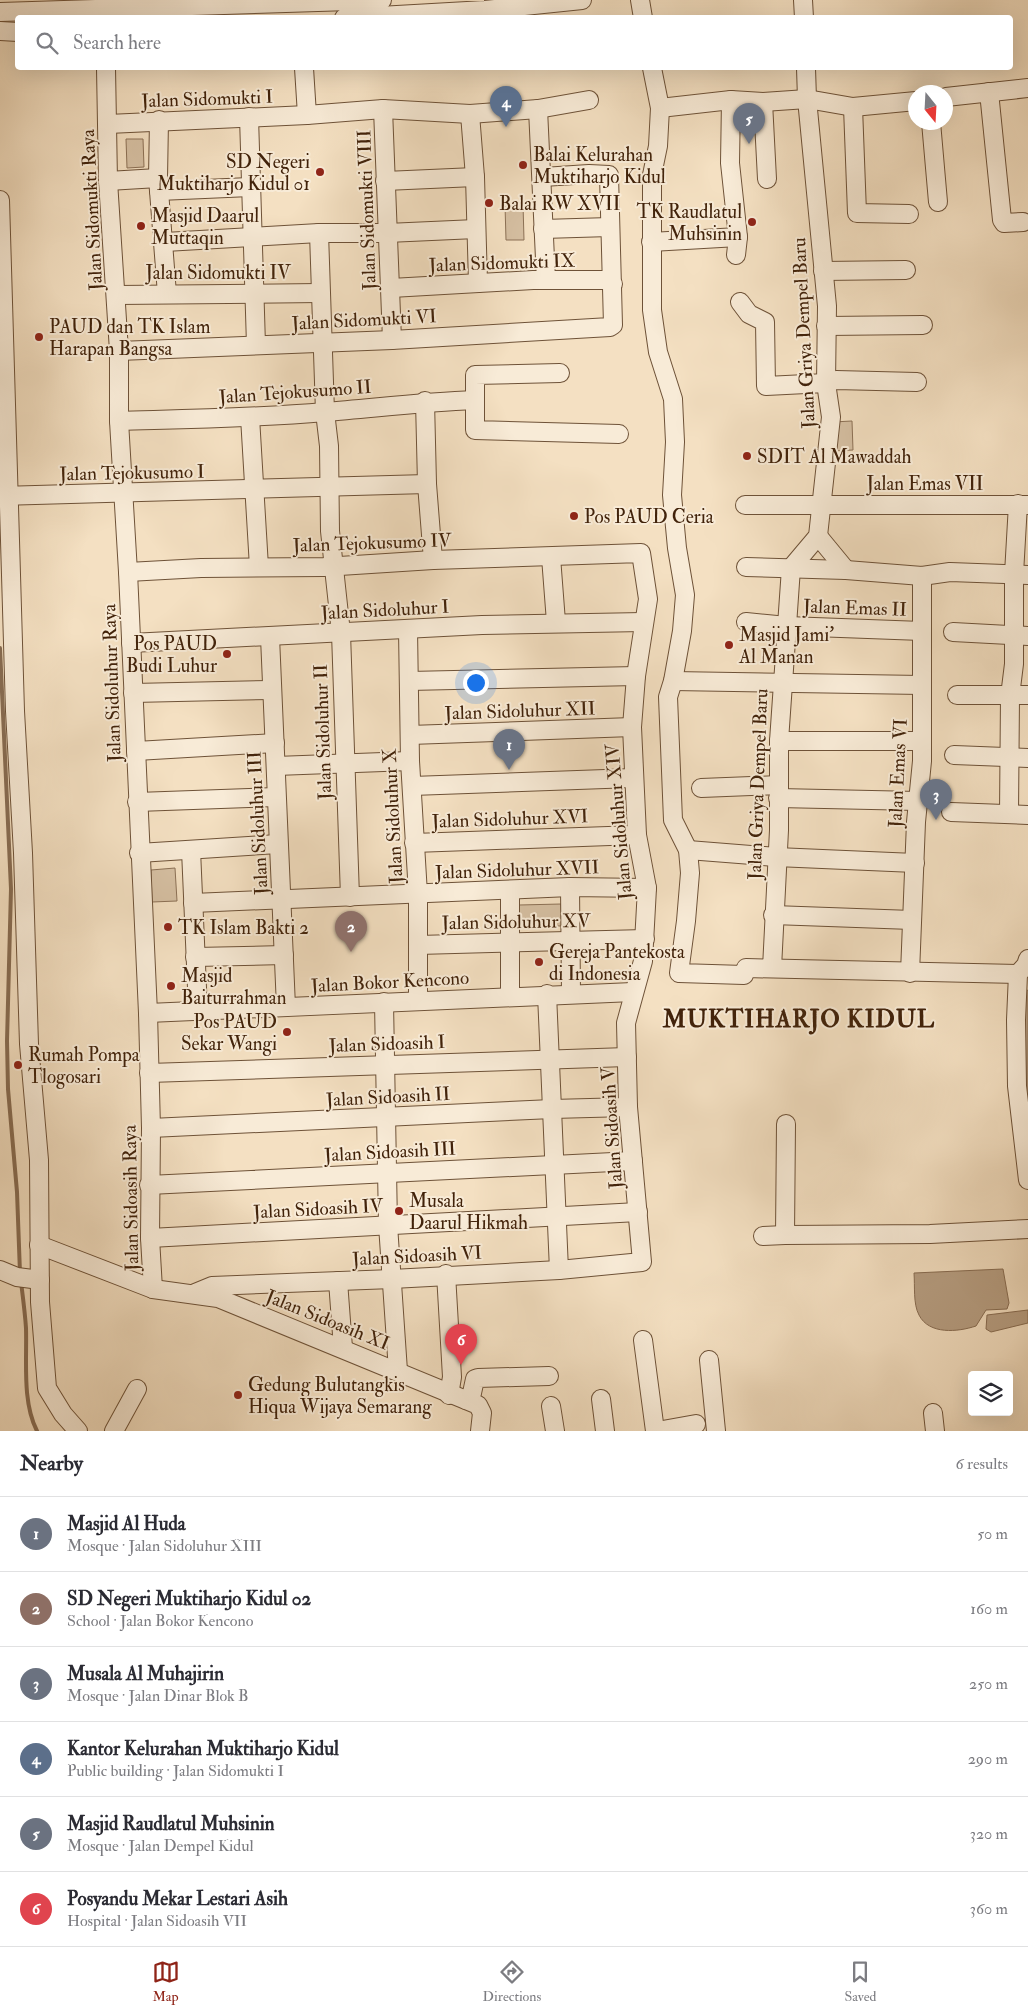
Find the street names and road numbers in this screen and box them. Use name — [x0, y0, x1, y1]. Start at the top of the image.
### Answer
street label: Jalan Sidomukti I — [140, 85, 273, 113]
street label: Jalan Sidomukti Raya — [76, 129, 108, 292]
street label: Jalan Sidomukti VIII — [352, 129, 382, 292]
street label: Jalan Griya Dempel Baru — [787, 237, 822, 430]
street label: Jalan Sidomukti IX — [427, 248, 576, 278]
street label: Jalan Sidomukti IV — [144, 261, 291, 285]
street label: Jalan Sidomukti VI — [290, 304, 437, 336]
street label: Jalan Tejokusumo II — [217, 375, 372, 409]
street label: Jalan Tejokusumo I — [58, 460, 205, 486]
street label: Jalan Emas VII — [865, 472, 984, 496]
street label: Jalan Tejokusumo IV — [291, 528, 452, 558]
street label: Jalan Emas II — [802, 594, 907, 622]
street label: Jalan Sidoluhur I — [319, 595, 450, 625]
street label: Jalan Sidoluhur Raya — [97, 603, 127, 763]
street label: Jalan Sidoluhur II — [309, 664, 337, 801]
street label: Jalan Griya Dempel Baru — [743, 688, 774, 881]
street label: Jalan Sidoluhur XII — [443, 696, 596, 726]
street label: Jalan Emas VI — [883, 718, 913, 829]
street label: Jalan Sidoluhur XIV — [600, 742, 638, 902]
street label: Jalan Sidoluhur X — [377, 747, 409, 885]
street label: Jalan Sidoluhur III — [242, 751, 274, 896]
street label: Jalan Sidoluhur XVI — [430, 804, 589, 834]
street label: Jalan Sidoluhur XVII — [434, 855, 600, 885]
street label: Jalan Sidoluhur XV — [440, 909, 591, 935]
street label: Jalan Bokor Kencono — [309, 966, 470, 998]
street label: Jalan Sidoasih I — [327, 1030, 446, 1058]
street label: Jalan Sidoasih V — [596, 1065, 628, 1191]
street label: Jalan Sidoasih II — [324, 1082, 451, 1112]
street label: Jalan Sidoasih Raya — [118, 1124, 144, 1272]
street label: Jalan Sidoasih III — [323, 1137, 457, 1167]
street label: Jalan Sidoasih IV — [252, 1194, 384, 1224]
street label: Jalan Sidoasih VI — [351, 1241, 483, 1271]
street label: Jalan Sidoasih XI — [261, 1284, 393, 1356]

